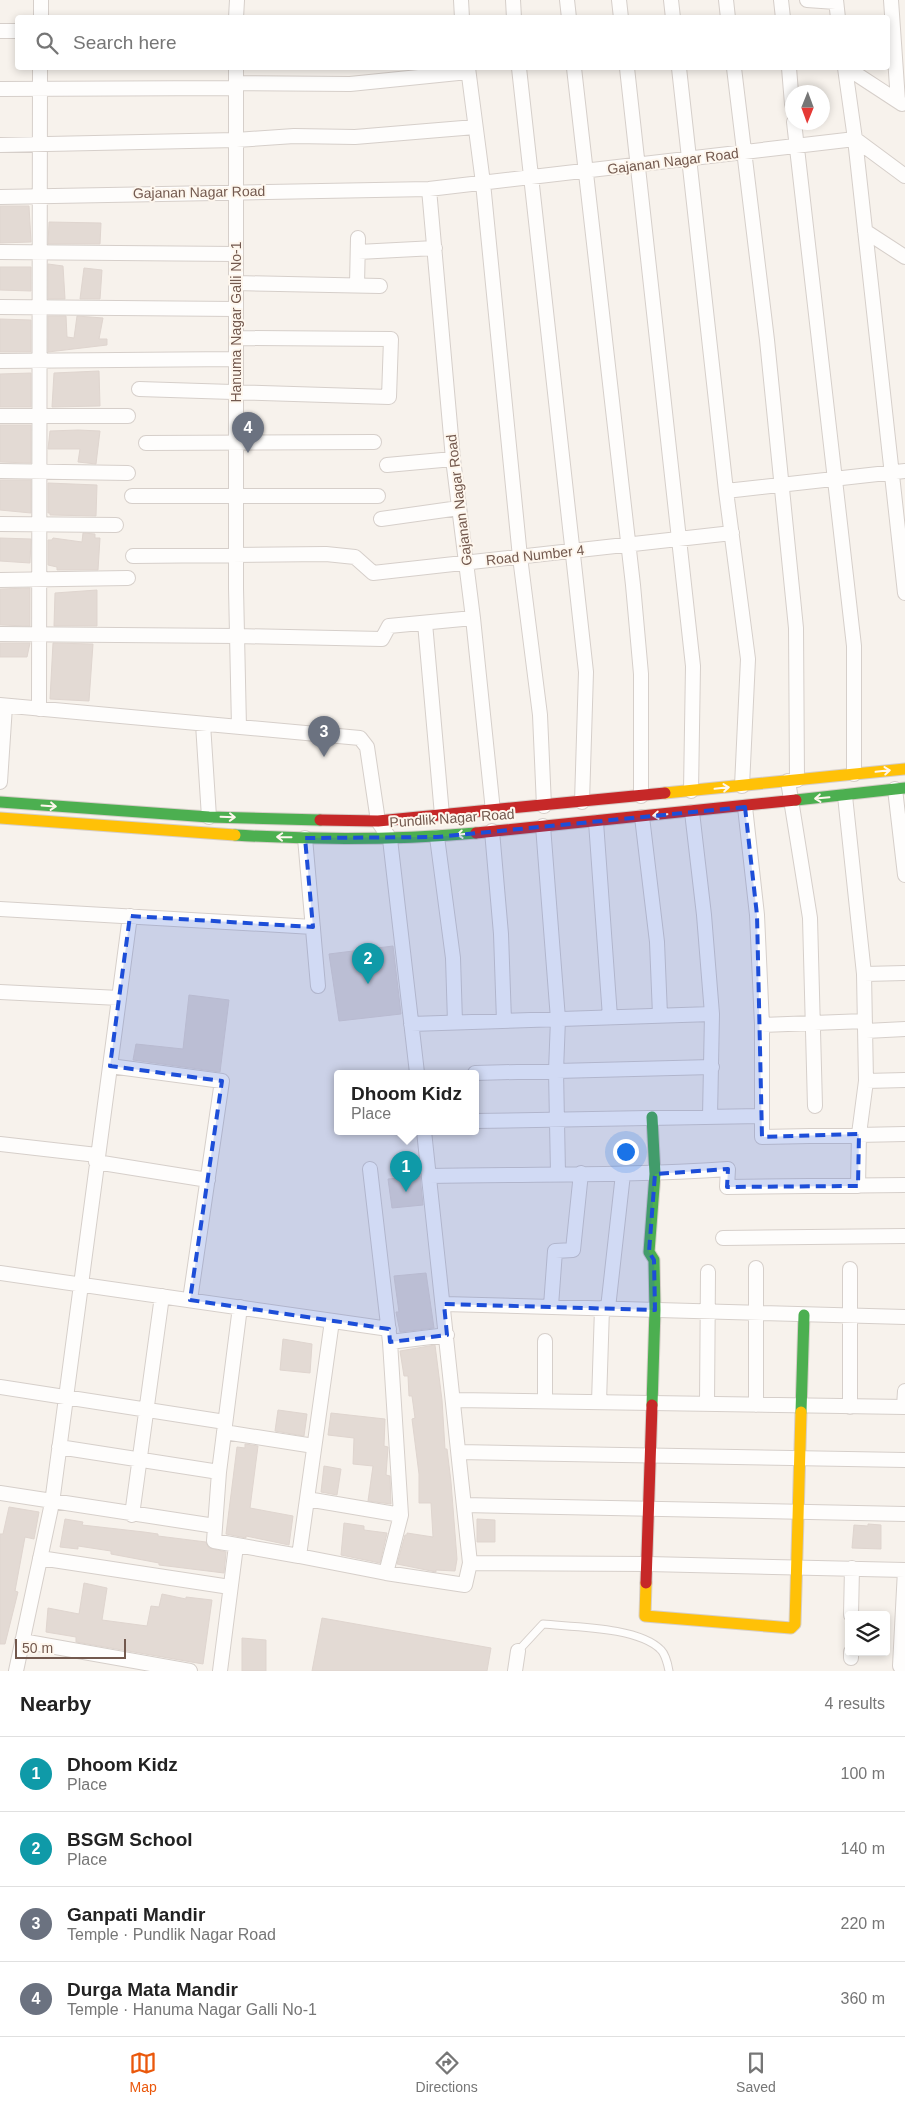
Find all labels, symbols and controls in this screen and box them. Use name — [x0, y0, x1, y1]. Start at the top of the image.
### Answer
search box — [15, 15, 890, 70]
icon: search — [33, 29, 61, 57]
text: Search here — [73, 32, 177, 53]
north arrow — [785, 85, 830, 130]
street label: Gajanan Nagar Road — [606, 145, 740, 177]
street label: Gajanan Nagar Road — [133, 183, 265, 201]
street label: Hanuma Nagar Galli No-1 — [228, 241, 244, 403]
pin: 4 — [232, 412, 264, 453]
street label: Gajanan Nagar Road — [443, 433, 475, 567]
street label: Road Number 4 — [485, 542, 585, 568]
pin: 3 — [308, 716, 340, 757]
one-way arrow — [875, 766, 891, 776]
one-way arrow — [713, 783, 729, 793]
one-way arrow — [814, 793, 830, 803]
one-way arrow — [40, 801, 56, 810]
street label: Pundlik Nagar Road — [389, 806, 515, 830]
one-way arrow — [653, 810, 669, 820]
one-way arrow — [220, 813, 236, 822]
one-way arrow — [456, 829, 472, 839]
one-way arrow — [276, 833, 292, 842]
pin: 2 — [352, 943, 384, 984]
popup — [334, 1070, 479, 1135]
text: Dhoom Kidz — [351, 1083, 462, 1104]
text: Place — [351, 1105, 391, 1122]
your location — [613, 1139, 639, 1165]
pin: 1 — [390, 1151, 422, 1192]
map controls — [845, 1611, 890, 1656]
button: layers — [845, 1611, 890, 1656]
scale bar — [15, 1636, 126, 1659]
text: 50 m — [22, 1640, 53, 1656]
text: Nearby — [20, 1692, 91, 1715]
text: 4 results — [825, 1695, 885, 1712]
text: Dhoom Kidz — [67, 1754, 178, 1775]
text: 1 — [32, 1765, 40, 1782]
text: 100 m — [841, 1765, 885, 1782]
text: Place — [67, 1776, 107, 1793]
text: BSGM School — [67, 1829, 193, 1850]
text: 2 — [32, 1840, 40, 1857]
text: 140 m — [841, 1840, 885, 1857]
text: Place — [67, 1851, 107, 1868]
text: Ganpati Mandir — [67, 1904, 205, 1925]
text: 3 — [32, 1915, 40, 1932]
text: 220 m — [841, 1915, 885, 1932]
text: Temple · Pundlik Nagar Road — [67, 1926, 276, 1943]
text: Durga Mata Mandir — [67, 1979, 238, 2000]
text: 4 — [32, 1990, 40, 2007]
text: 360 m — [841, 1990, 885, 2007]
text: Temple · Hanuma Nagar Galli No-1 — [67, 2001, 317, 2018]
tab: Map — [129, 2049, 157, 2095]
tab: Directions — [416, 2049, 478, 2095]
tab: Saved — [736, 2049, 776, 2095]

